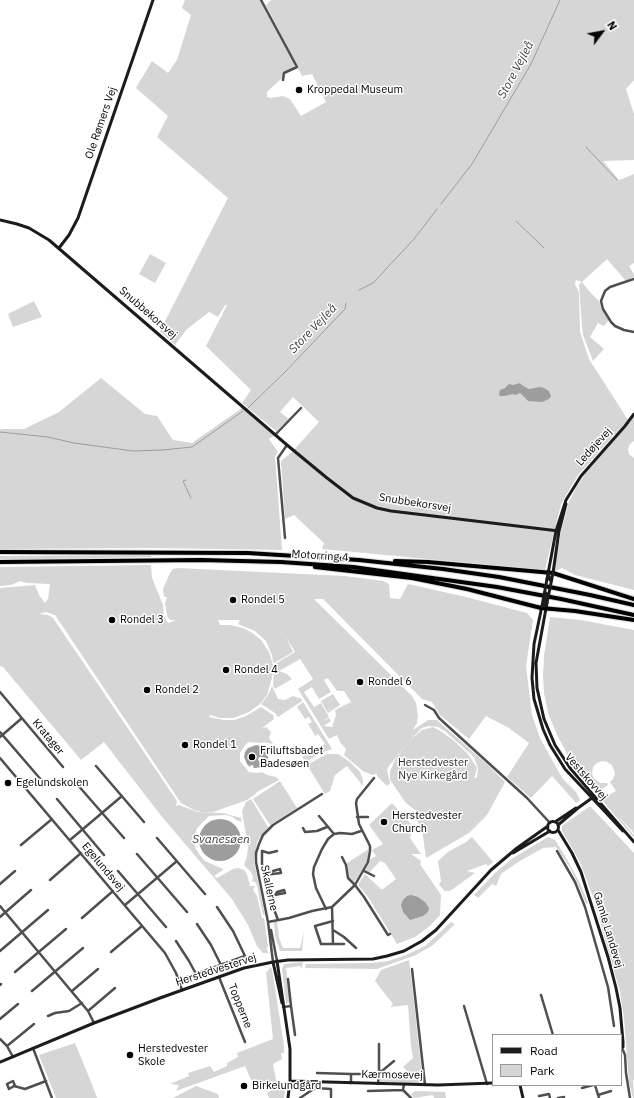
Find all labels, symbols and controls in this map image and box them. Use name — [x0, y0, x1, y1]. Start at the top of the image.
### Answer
north arrow — [582, 12, 622, 52]
text: N — [604, 19, 620, 33]
water label: Store Vejleå — [495, 39, 537, 101]
place label: Kroppedal Museum — [307, 83, 403, 97]
street label: Ole Rømers Vej — [82, 85, 120, 161]
marker: Kroppedal Museum — [294, 85, 304, 95]
street label: Snubbekorsvej — [116, 284, 180, 342]
water label: Store Vejleå — [286, 301, 340, 357]
street label: Ledøjevej — [573, 425, 615, 469]
street label: Snubbekorsvej — [378, 491, 452, 515]
street label: Motorring 4 — [291, 547, 349, 565]
place label: Rondel 5 — [241, 593, 285, 607]
marker: Rondel 5 — [228, 595, 238, 605]
place label: Rondel 3 — [120, 613, 164, 627]
marker: Rondel 3 — [107, 615, 117, 625]
place label: Rondel 4 — [234, 663, 278, 677]
marker: Rondel 4 — [221, 665, 231, 675]
place label: Rondel 6 — [368, 675, 412, 689]
marker: Rondel 6 — [355, 677, 365, 687]
place label: Rondel 2 — [155, 683, 199, 697]
marker: Rondel 2 — [142, 685, 152, 695]
street label: Kratager — [29, 717, 67, 757]
place label: Rondel 1 — [193, 738, 237, 752]
marker: Rondel 1 — [180, 740, 190, 750]
place label: Friluftsbadet Badesøen — [260, 744, 323, 770]
street label: Vestskovvej — [562, 751, 610, 803]
marker: Friluftsbadet Badesøen — [247, 752, 257, 762]
park label: Herstedvester Nye Kirkegård — [398, 756, 468, 782]
place label: Egelundskolen — [16, 776, 88, 790]
marker: Egelundskolen — [3, 778, 13, 788]
place label: Herstedvester Church — [392, 809, 462, 835]
marker: Herstedvester Church — [379, 817, 389, 827]
water label: Svanesøen — [192, 833, 250, 847]
street label: Egelundsvej — [79, 840, 127, 894]
street label: Skallerne — [258, 864, 280, 912]
street label: Gamle Landevej — [590, 890, 626, 970]
street label: Herstedvestervej — [174, 951, 258, 989]
street label: Topperne — [225, 982, 255, 1030]
legend — [492, 1034, 622, 1086]
place label: Herstedvester Skole — [138, 1042, 208, 1068]
text: Road — [530, 1043, 558, 1058]
marker: Herstedvester Skole — [125, 1050, 135, 1060]
text: Park — [530, 1063, 554, 1078]
street label: Kærmosevej — [361, 1068, 423, 1082]
place label: Birkelundgård — [252, 1079, 321, 1093]
marker: Birkelundgård — [239, 1081, 249, 1091]

